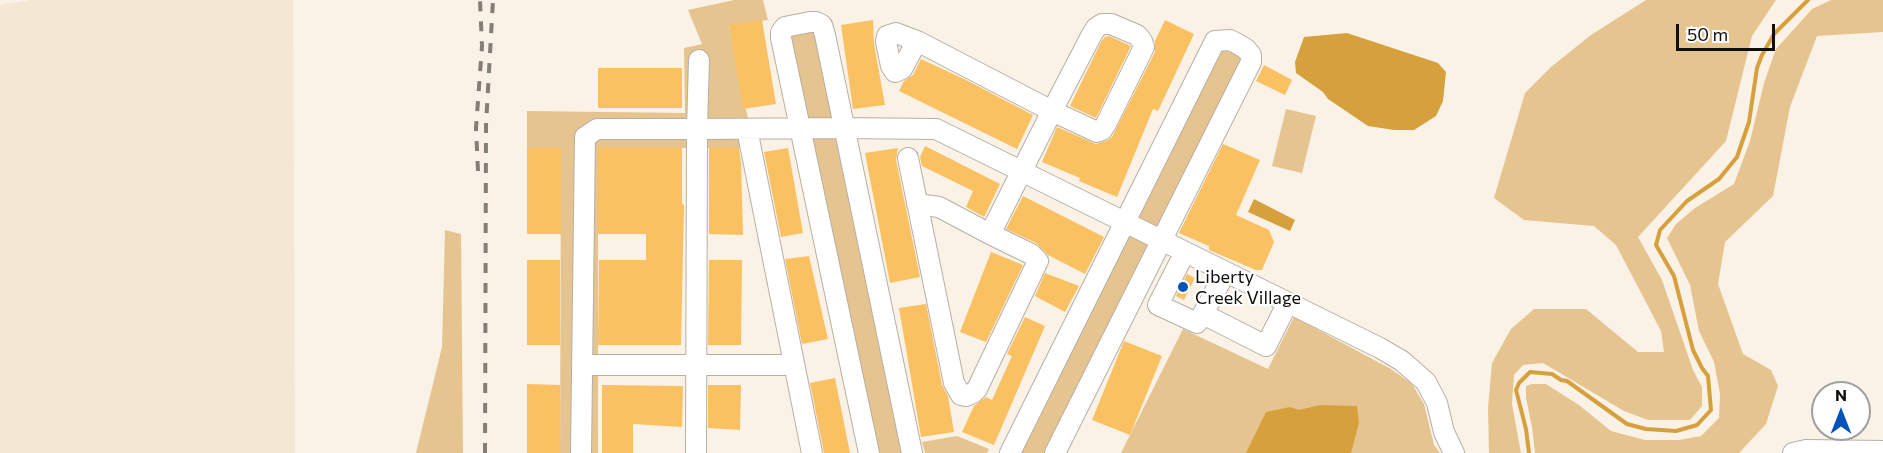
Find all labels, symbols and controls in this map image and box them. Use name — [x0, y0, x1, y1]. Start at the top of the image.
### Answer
scale bar — [1679, 12, 1778, 50]
text: 50 m — [1687, 23, 1728, 45]
place label: Liberty Creek Village — [1195, 266, 1301, 308]
marker: Liberty Creek Village — [1176, 280, 1190, 294]
north arrow — [1811, 381, 1871, 441]
text: N — [1835, 385, 1847, 404]

